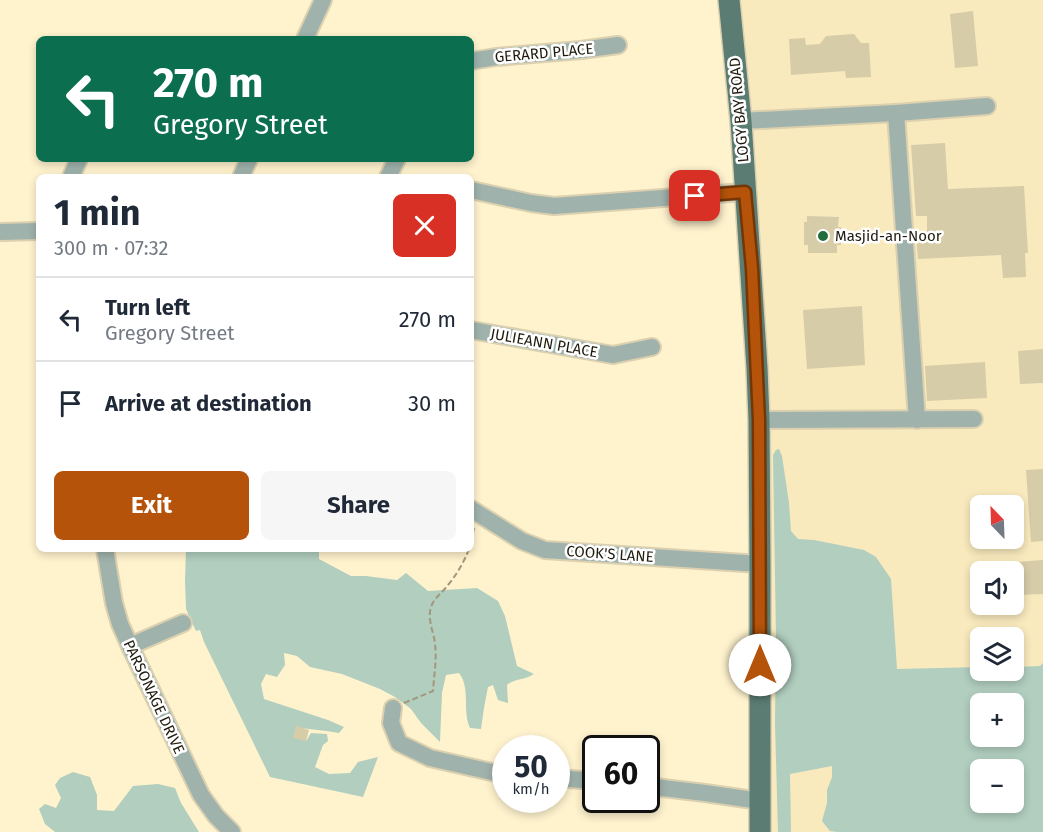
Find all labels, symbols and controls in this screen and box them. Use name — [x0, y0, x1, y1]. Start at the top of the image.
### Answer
street label: GERARD PLACE — [494, 40, 594, 66]
street label: LOGY BAY ROAD — [725, 57, 753, 163]
text: 270 m — [153, 58, 264, 108]
icon: left — [54, 60, 132, 138]
text: Gregory Street — [153, 109, 328, 141]
pin — [669, 170, 720, 221]
icon: arrive — [678, 179, 711, 212]
text: 1 min — [54, 191, 141, 235]
button: close — [393, 194, 456, 257]
place label: Masjid-an-Noor — [835, 227, 942, 245]
marker: Masjid-an-Noor — [816, 229, 830, 243]
text: 300 m · 07:32 — [54, 236, 168, 260]
text: Turn left — [105, 294, 190, 321]
icon: left — [54, 303, 87, 336]
text: 270 m — [399, 306, 456, 333]
text: Gregory Street — [105, 321, 235, 345]
street label: JULIEANN PLACE — [489, 325, 599, 361]
icon: arrive — [54, 387, 87, 420]
text: Arrive at destination — [105, 390, 312, 417]
text: 30 m — [408, 390, 456, 417]
button: Exit — [54, 471, 249, 540]
button: Share — [261, 471, 456, 540]
north arrow — [970, 495, 1024, 549]
map controls — [970, 495, 1024, 813]
street label: COOK'S LANE — [566, 542, 654, 566]
button: sound — [970, 561, 1024, 615]
button: layers — [970, 627, 1024, 681]
position arrow — [728, 633, 792, 697]
street label: PARSONAGE DRIVE — [120, 637, 188, 757]
button: + — [970, 693, 1024, 747]
speed limit sign: 60 — [582, 735, 660, 813]
text: 50 — [514, 749, 548, 785]
button: − — [970, 759, 1024, 813]
text: km/h — [512, 780, 550, 798]

